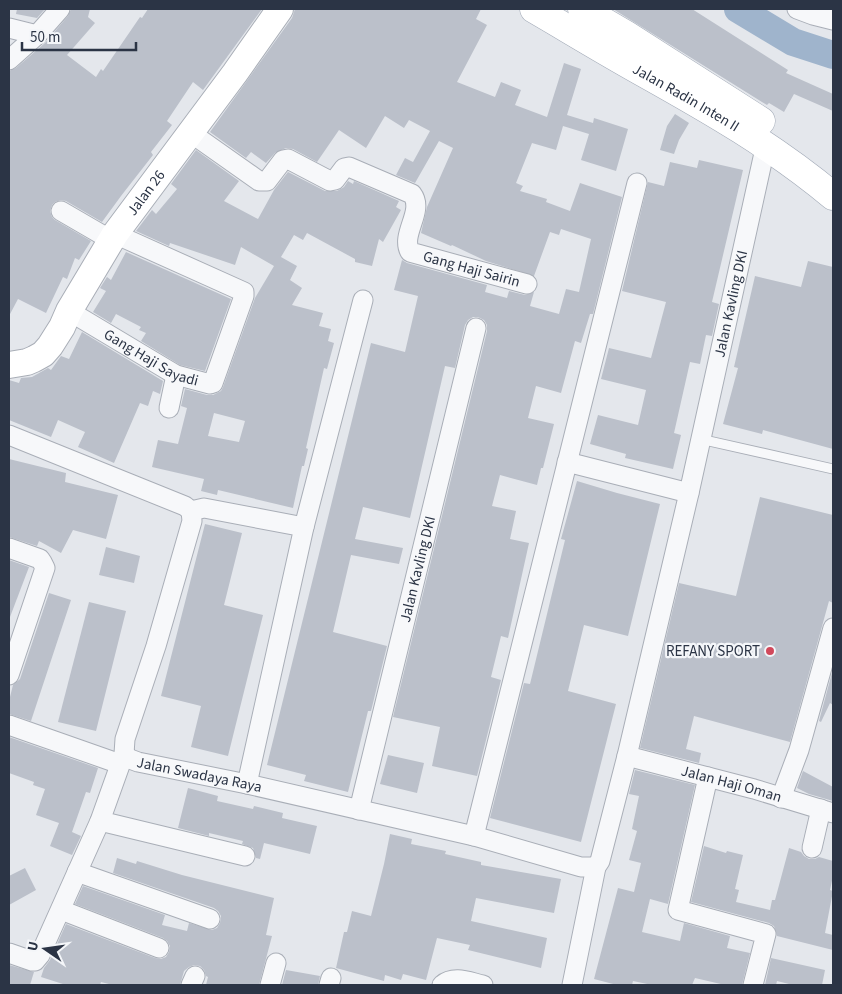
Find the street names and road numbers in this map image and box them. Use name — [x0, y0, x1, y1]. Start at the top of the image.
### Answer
street label: Jalan Radin Inten II — [629, 59, 743, 137]
street label: Jalan 26 — [122, 166, 170, 220]
street label: Gang Haji Sairin — [421, 246, 522, 293]
street label: Jalan Kavling DKI — [709, 249, 753, 359]
street label: Gang Haji Sayadi — [100, 324, 201, 392]
street label: Jalan Kavling DKI — [395, 514, 441, 624]
street label: Jalan Swadaya Raya — [135, 752, 264, 798]
street label: Jalan Haji Oman — [679, 760, 784, 808]

